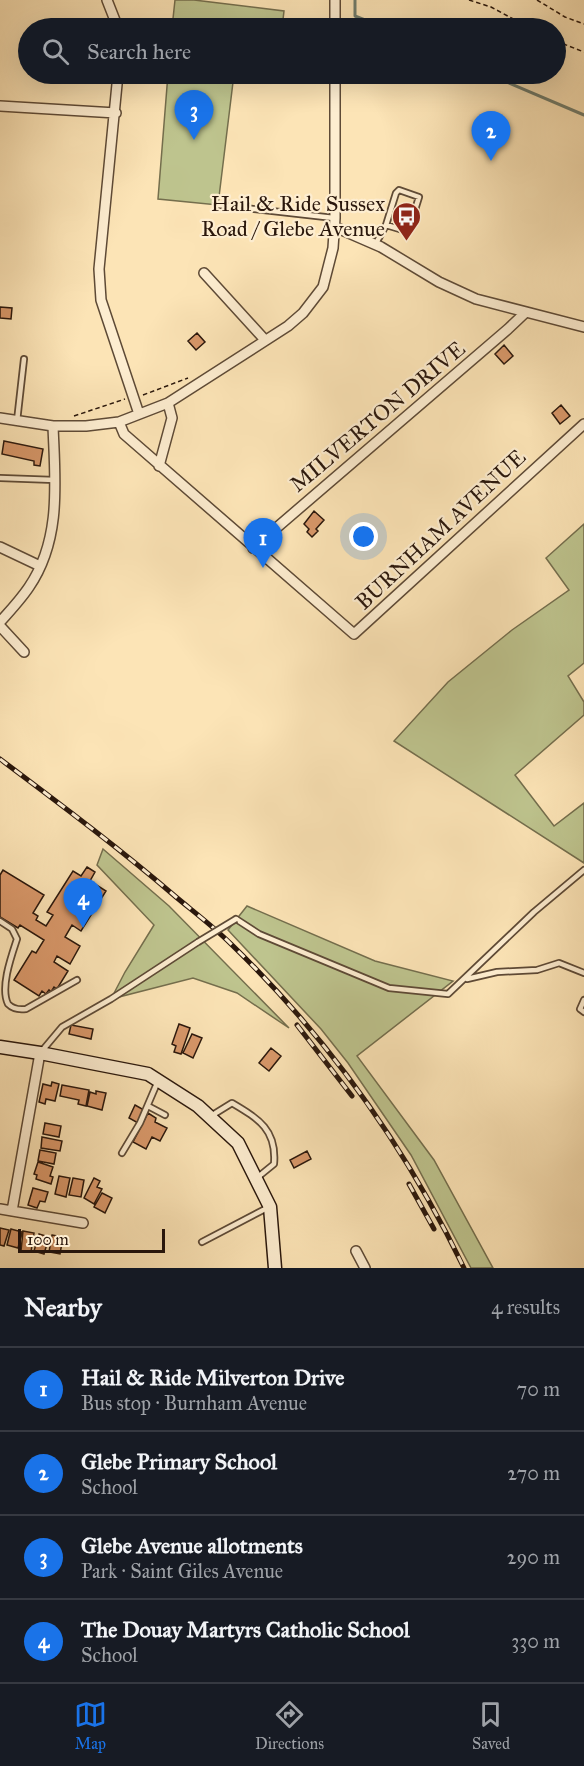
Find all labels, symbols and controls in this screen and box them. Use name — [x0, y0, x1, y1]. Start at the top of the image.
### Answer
search box — [18, 18, 566, 84]
icon: search — [39, 35, 72, 68]
text: Search here — [87, 38, 191, 65]
pin: 3 — [174, 90, 214, 140]
pin: 2 — [472, 112, 510, 161]
place label: Hail & Ride Sussex Road / Glebe Avenue — [201, 190, 385, 242]
bus stop icon: Hail & Ride Sussex Road / Glebe Avenue — [390, 200, 422, 242]
street label: MILVERTON DRIVE — [284, 335, 471, 498]
street label: BURNHAM AVENUE — [350, 443, 531, 615]
pin: 1 — [244, 518, 282, 568]
your location — [349, 522, 378, 551]
pin: 4 — [64, 878, 103, 928]
scale bar — [18, 1226, 165, 1254]
text: 100 m — [27, 1230, 69, 1249]
text: Nearby — [24, 1291, 102, 1323]
text: 4 results — [491, 1295, 560, 1319]
text: Hail & Ride Milverton Drive — [81, 1364, 345, 1391]
text: 1 — [40, 1377, 47, 1401]
text: 70 m — [517, 1377, 560, 1401]
text: Bus stop · Burnham Avenue — [81, 1391, 307, 1415]
text: Glebe Primary School — [81, 1448, 277, 1475]
text: 2 — [39, 1461, 48, 1485]
text: 270 m — [507, 1461, 560, 1485]
text: School — [81, 1475, 138, 1499]
text: Glebe Avenue allotments — [81, 1532, 303, 1559]
text: 3 — [40, 1545, 48, 1569]
text: 290 m — [507, 1545, 560, 1569]
text: Park · Saint Giles Avenue — [81, 1559, 283, 1583]
text: The Douay Martyrs Catholic School — [81, 1616, 410, 1643]
text: 4 — [38, 1629, 49, 1653]
text: 330 m — [511, 1629, 560, 1653]
text: School — [81, 1643, 138, 1667]
tab: Map — [74, 1698, 107, 1753]
tab: Directions — [255, 1698, 324, 1753]
tab: Saved — [472, 1698, 510, 1753]

